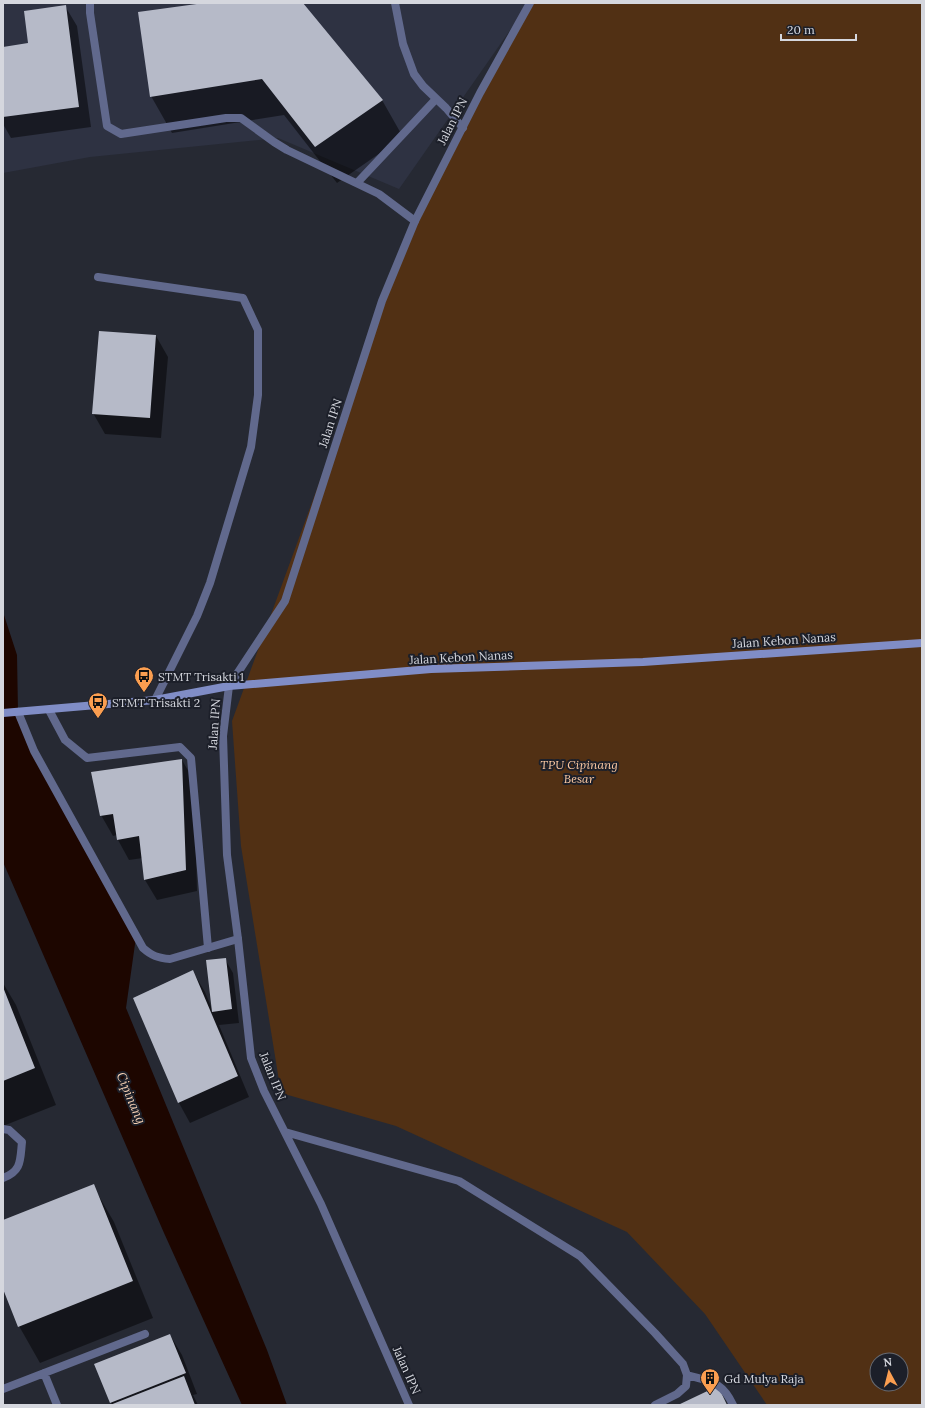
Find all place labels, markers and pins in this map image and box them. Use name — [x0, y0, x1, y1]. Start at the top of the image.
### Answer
bus stop icon: STMT Trisakti 1 — [133, 665, 155, 693]
place label: STMT Trisakti 1 — [158, 669, 244, 684]
bus stop icon: STMT Trisakti 2 — [87, 691, 109, 719]
place label: STMT Trisakti 2 — [112, 695, 200, 710]
building icon: Gd Mulya Raja — [699, 1367, 721, 1395]
place label: Gd Mulya Raja — [724, 1371, 804, 1386]

